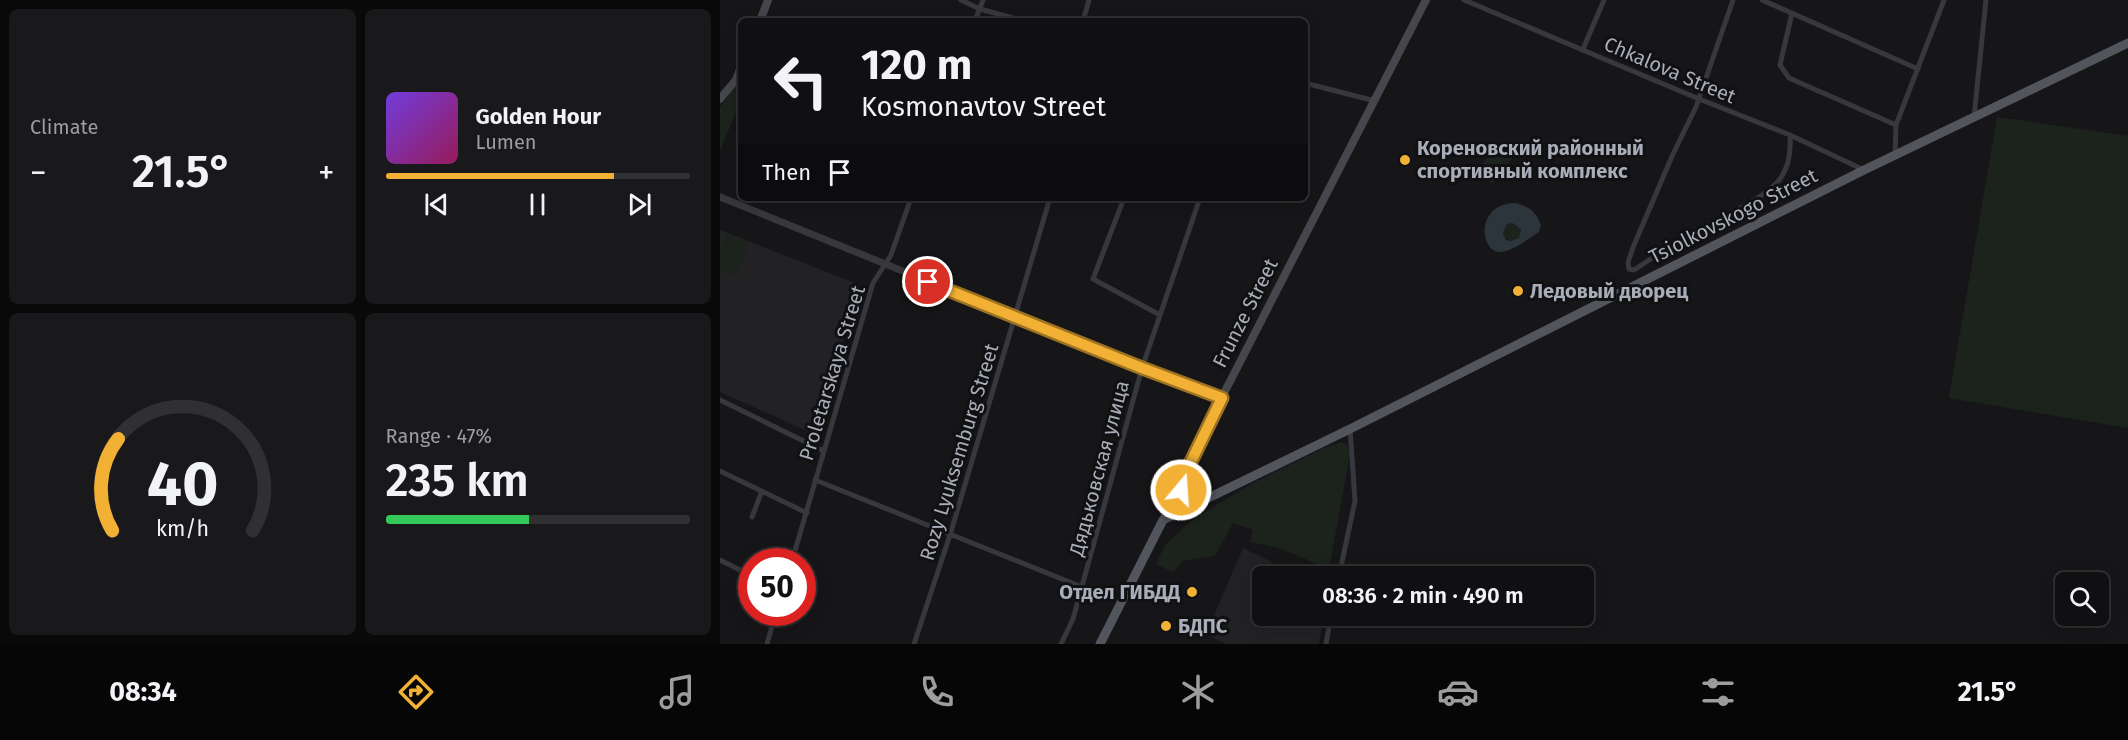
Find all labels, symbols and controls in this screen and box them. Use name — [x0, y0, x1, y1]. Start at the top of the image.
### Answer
street label: Chkalova Street — [1601, 31, 1740, 109]
text: 120 m — [861, 40, 972, 90]
icon: left — [762, 42, 840, 120]
text: Kosmonavtov Street — [861, 91, 1106, 123]
text: Golden Hour — [476, 103, 601, 130]
text: Climate — [30, 115, 98, 139]
text: Lumen — [476, 130, 537, 154]
place label: Кореновский районный спортивный комплекс — [1417, 136, 1644, 183]
text: 21.5° — [132, 145, 233, 199]
text: − — [30, 153, 47, 193]
text: + — [318, 153, 335, 193]
marker: Кореновский районный спортивный комплекс — [1398, 153, 1412, 167]
icon: arrive — [823, 156, 856, 189]
text: Then — [762, 159, 811, 186]
street label: Tsiolkovskogo Street — [1645, 163, 1822, 269]
icon: previous — [420, 188, 453, 221]
icon: pause — [521, 188, 554, 221]
icon: next — [623, 188, 656, 221]
street label: Frunze Street — [1207, 254, 1283, 372]
pin — [902, 256, 953, 307]
icon: arrive — [911, 265, 944, 298]
place label: Ледовый дворец — [1530, 279, 1688, 303]
street label: Proletarskaya Street — [794, 282, 870, 463]
marker: Ледовый дворец — [1511, 284, 1525, 298]
street label: Rozy Lyuksemburg Street — [915, 340, 1004, 563]
street label: Дядьковская улица — [1064, 378, 1134, 559]
text: Range · 47% — [386, 424, 492, 448]
text: 40 — [146, 447, 218, 522]
text: 235 km — [386, 454, 529, 508]
position arrow — [1149, 458, 1213, 522]
text: km/h — [156, 516, 209, 542]
speed limit sign: 50 — [738, 548, 816, 626]
map controls — [2055, 572, 2109, 626]
button: search — [2055, 572, 2109, 626]
place label: Отдел ГИБДД — [1059, 580, 1180, 604]
text: 08:36 · 2 min · 490 m — [1322, 582, 1524, 609]
marker: Отдел ГИБДД — [1185, 585, 1199, 599]
place label: БДПС — [1178, 614, 1228, 638]
marker: БДПС — [1159, 619, 1173, 633]
icon: directions — [395, 671, 437, 713]
icon: music — [656, 671, 698, 713]
icon: phone — [916, 671, 958, 713]
icon: climate — [1177, 671, 1219, 713]
icon: car — [1437, 671, 1479, 713]
icon: filters — [1697, 671, 1739, 713]
text: 08:34 — [109, 676, 177, 708]
text: 21.5° — [1958, 676, 2019, 708]

